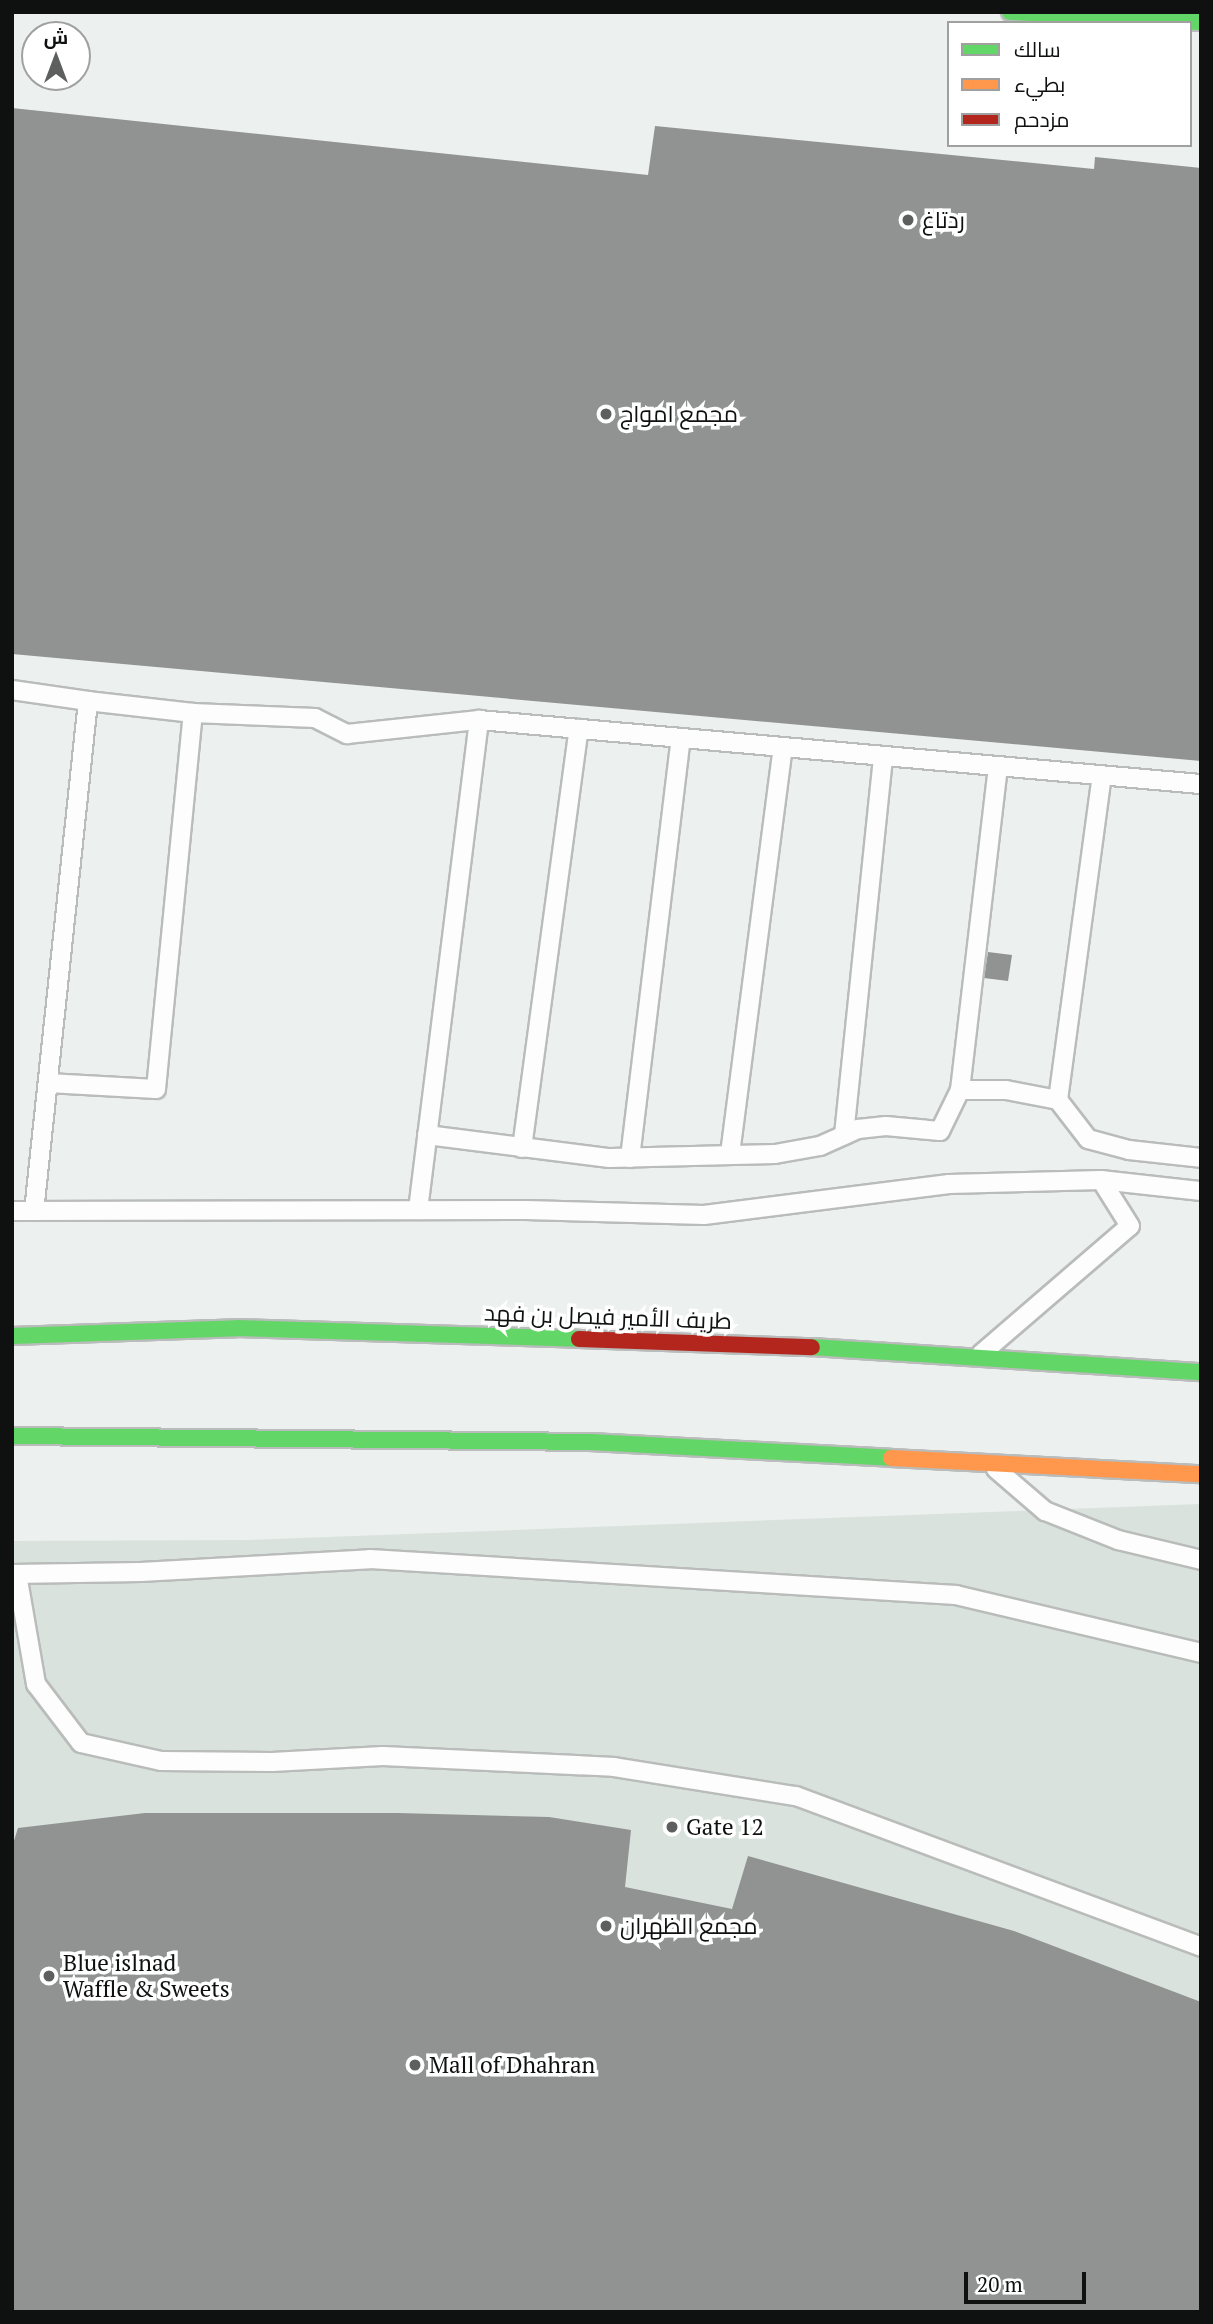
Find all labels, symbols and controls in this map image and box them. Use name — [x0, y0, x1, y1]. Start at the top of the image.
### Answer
north arrow — [21, 21, 91, 91]
legend — [947, 21, 1192, 147]
text: ش — [44, 24, 68, 49]
text: سالك — [1014, 35, 1061, 63]
text: بطيء — [1014, 70, 1065, 98]
text: مزدحم — [1014, 105, 1069, 133]
place label: ردتاغ — [922, 206, 965, 234]
marker: ردتاغ — [900, 212, 916, 228]
place label: مجمع امواج — [620, 400, 738, 428]
marker: مجمع امواج — [598, 406, 614, 422]
street label: طريف الأمير فيصل بن فهد — [484, 1299, 732, 1335]
place label: Gate 12 — [686, 1813, 764, 1841]
marker: Gate 12 — [664, 1819, 680, 1835]
place label: مجمع الظهران — [620, 1912, 758, 1940]
marker: مجمع الظهران — [598, 1918, 614, 1934]
place label: Blue islnad Waffle & Sweets — [63, 1949, 230, 2003]
marker: Blue islnad Waffle & Sweets — [41, 1968, 57, 1984]
place label: Mall of Dhahran — [429, 2051, 595, 2079]
marker: Mall of Dhahran — [407, 2057, 423, 2073]
scale bar — [968, 2258, 1090, 2302]
text: 20 m — [977, 2270, 1023, 2298]

